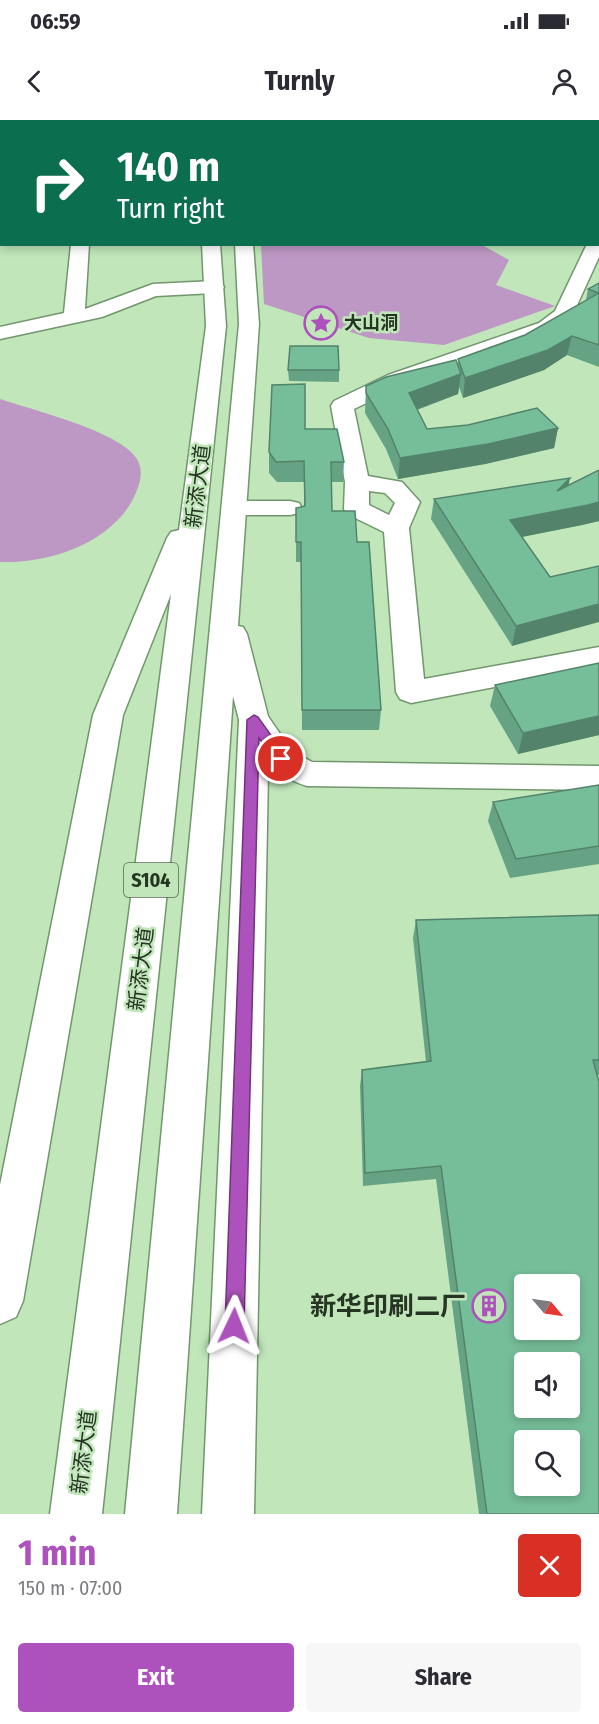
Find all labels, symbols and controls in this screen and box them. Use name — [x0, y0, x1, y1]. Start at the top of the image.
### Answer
text: 06:59 — [30, 8, 81, 35]
icon: back — [18, 65, 51, 98]
text: Turnly — [264, 65, 335, 97]
icon: person — [548, 65, 581, 98]
text: 140 m — [117, 142, 220, 192]
icon: right — [18, 144, 96, 222]
text: Turn right — [117, 193, 225, 225]
place icon: 大山洞 — [303, 305, 339, 341]
place label: 大山洞 — [344, 312, 398, 334]
street label: 新添大道 — [180, 443, 216, 529]
pin — [255, 733, 306, 784]
icon: arrive — [264, 742, 297, 775]
road number: S104 — [124, 863, 178, 897]
street label: 新添大道 — [123, 926, 159, 1012]
north arrow — [514, 1274, 580, 1340]
map controls — [514, 1274, 580, 1496]
building icon: 新华印刷二厂 — [471, 1288, 507, 1324]
place label: 新华印刷二厂 — [310, 1291, 466, 1322]
position arrow — [202, 1294, 266, 1358]
button: sound — [514, 1352, 580, 1418]
street label: 新添大道 — [66, 1409, 102, 1495]
button: search — [514, 1430, 580, 1496]
text: 1 min — [18, 1531, 96, 1575]
button: close — [518, 1534, 581, 1597]
text: 150 m · 07:00 — [18, 1576, 122, 1600]
button: Exit — [18, 1643, 294, 1712]
button: Share — [306, 1643, 581, 1712]

